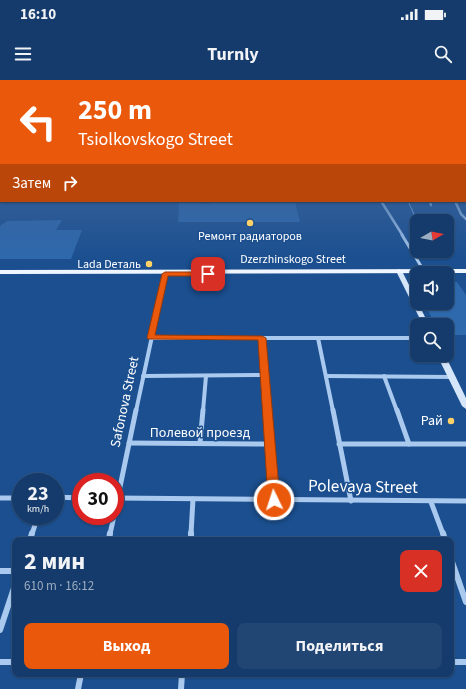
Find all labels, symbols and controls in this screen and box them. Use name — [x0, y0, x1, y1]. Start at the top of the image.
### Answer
text: 16:10 — [20, 4, 56, 25]
text: Turnly — [207, 42, 259, 67]
icon: menu — [12, 43, 34, 65]
icon: search — [432, 43, 454, 65]
text: 250 m — [78, 90, 152, 130]
icon: left — [12, 96, 64, 148]
text: Tsiolkovskogo Street — [78, 127, 233, 152]
icon: right — [59, 172, 81, 194]
text: Затем — [12, 173, 51, 194]
north arrow — [410, 214, 454, 258]
map controls — [410, 214, 454, 362]
marker: Ремонт радиаторов — [245, 218, 255, 228]
place label: Ремонт радиаторов — [198, 228, 302, 245]
street label: Dzerzhinskogo Street — [240, 251, 346, 268]
place label: Lada Dеталь — [77, 256, 141, 273]
pin — [191, 257, 225, 291]
marker: Lada Dеталь — [144, 259, 154, 269]
icon: arrive — [197, 263, 219, 285]
button: sound — [410, 266, 454, 310]
button: search — [410, 318, 454, 362]
street label: Safonova Street — [106, 354, 144, 449]
place label: Рай — [421, 411, 443, 431]
marker: Рай — [446, 416, 456, 426]
street label: Полевой проезд — [150, 423, 251, 443]
speed limit sign: 30 — [72, 473, 124, 525]
street label: Polevaya Street — [308, 474, 418, 500]
position arrow — [253, 479, 295, 521]
text: 23 — [27, 480, 49, 508]
text: km/h — [27, 502, 49, 516]
text: 2 мин — [24, 544, 85, 579]
button: close — [400, 550, 442, 592]
text: 610 m · 16:12 — [24, 577, 94, 595]
button: Выход — [24, 623, 229, 669]
button: Поделиться — [237, 623, 442, 669]

